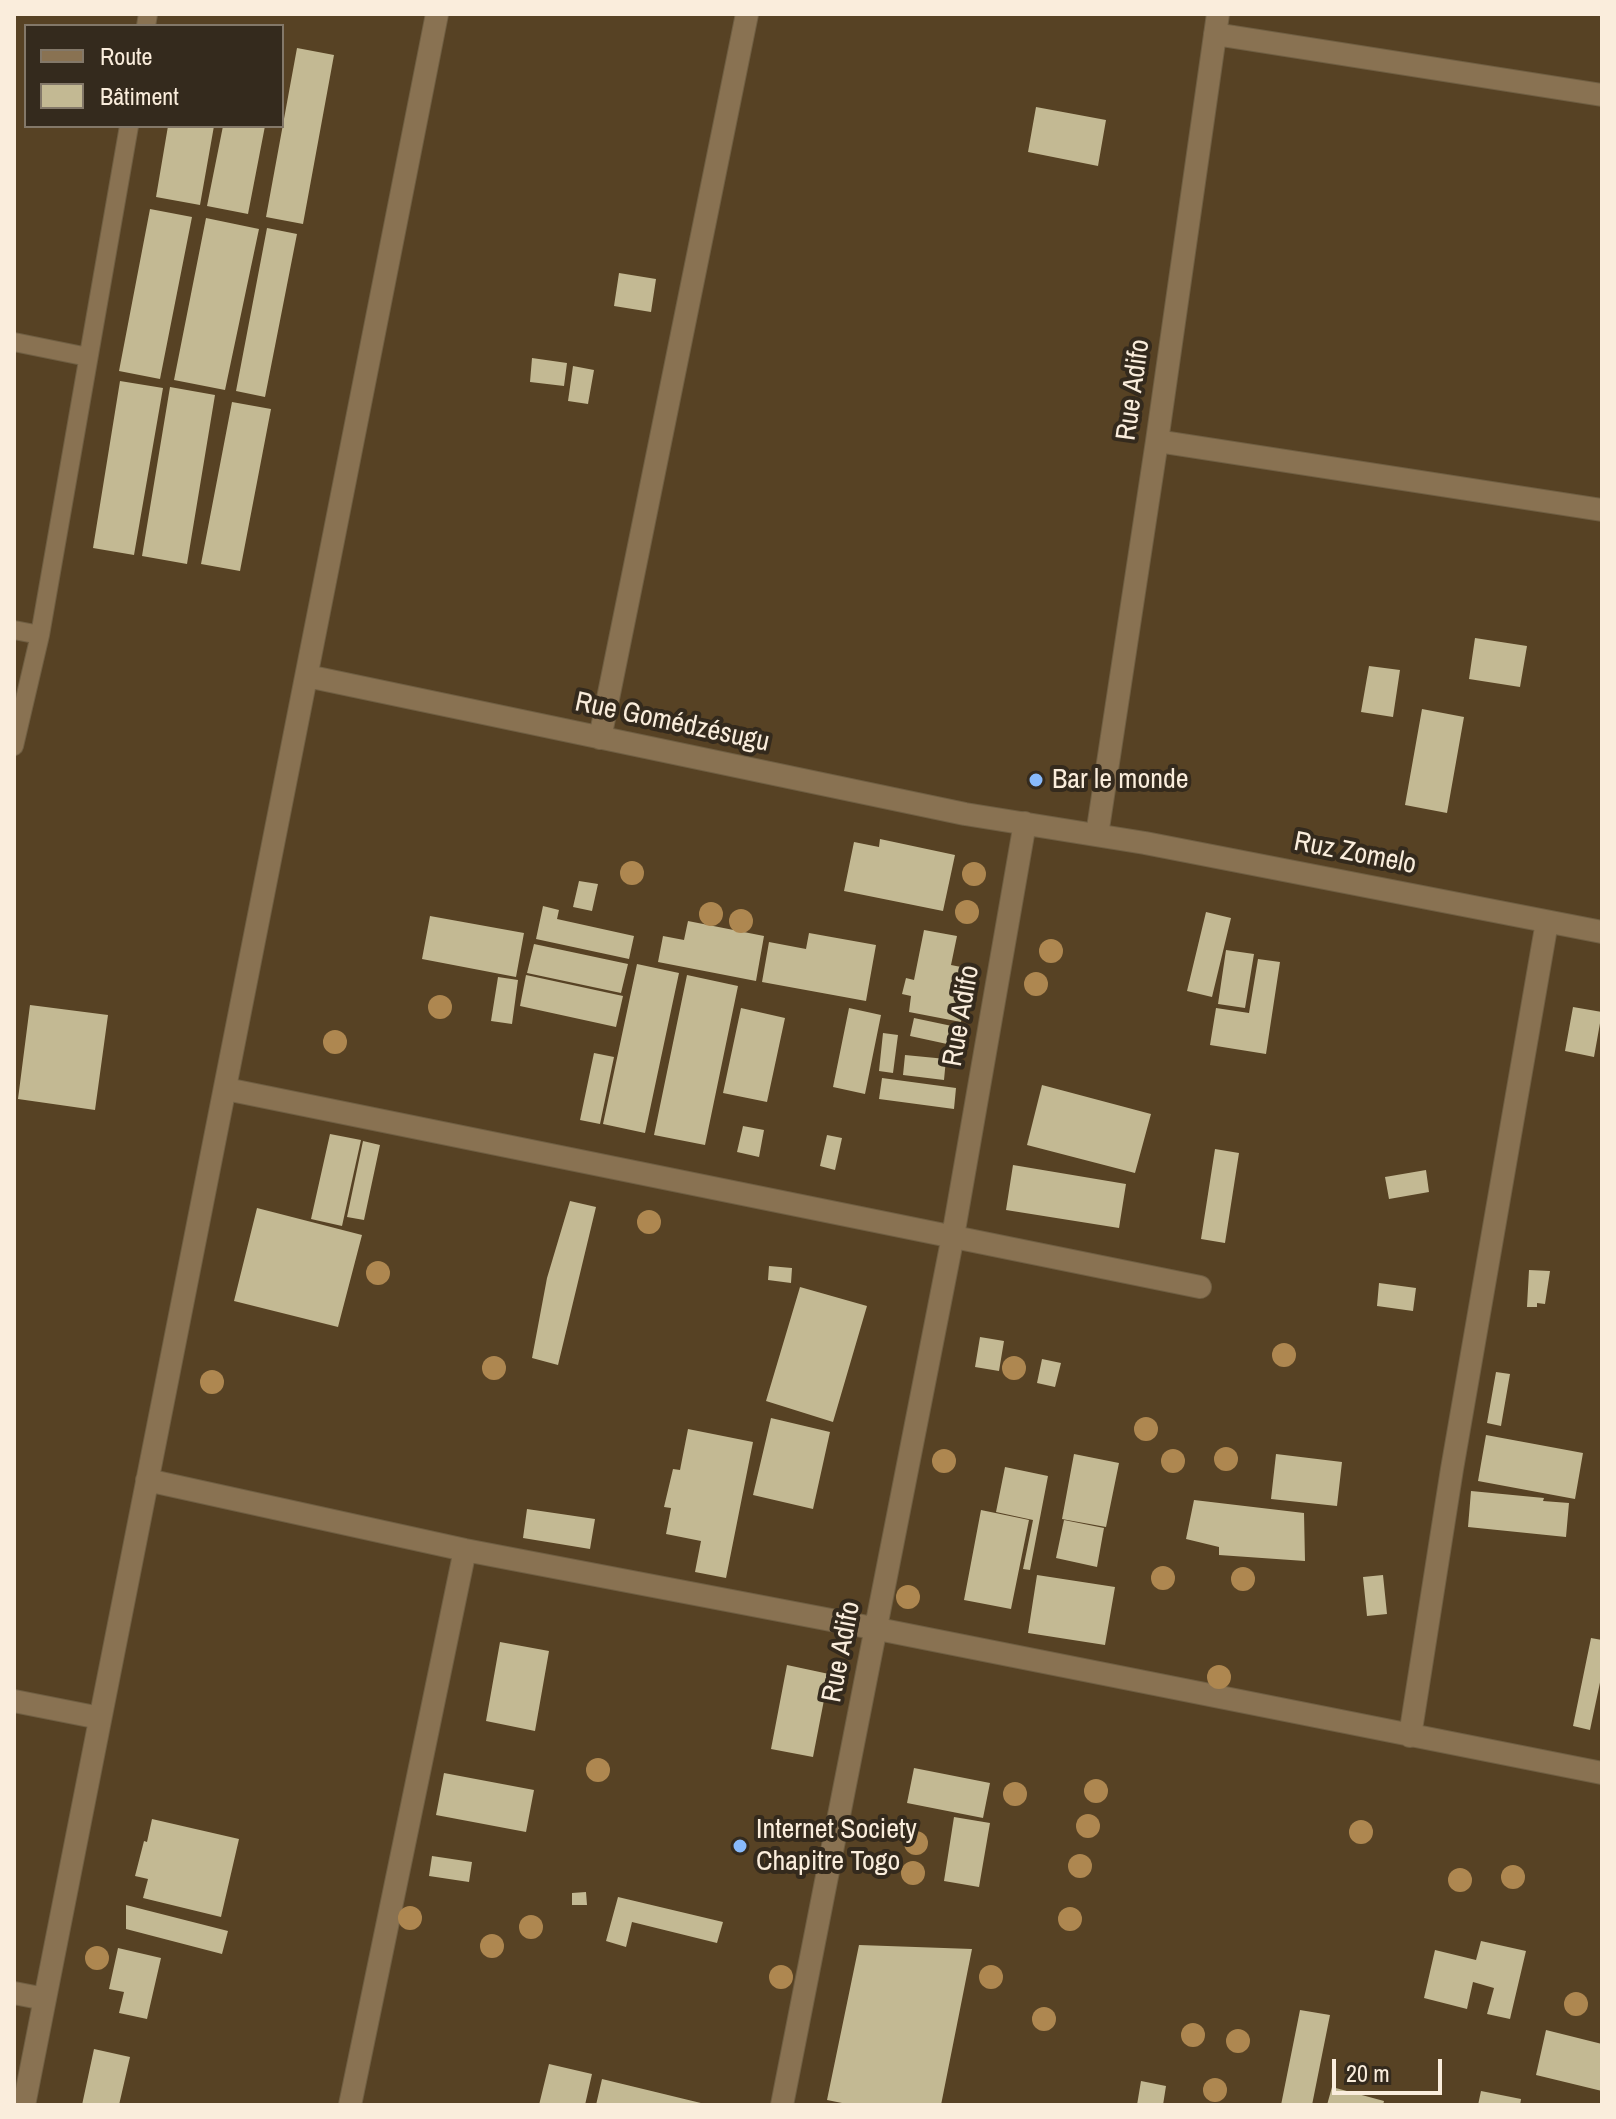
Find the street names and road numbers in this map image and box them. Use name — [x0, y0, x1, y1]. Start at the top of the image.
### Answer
street label: Rue Adifo — [1110, 337, 1158, 443]
street label: Rue Gomédzésugu — [572, 686, 772, 760]
street label: Ruz Zomelo — [1291, 826, 1419, 882]
street label: Rue Adifo — [937, 963, 987, 1069]
street label: Rue Adifo — [816, 1599, 868, 1705]

